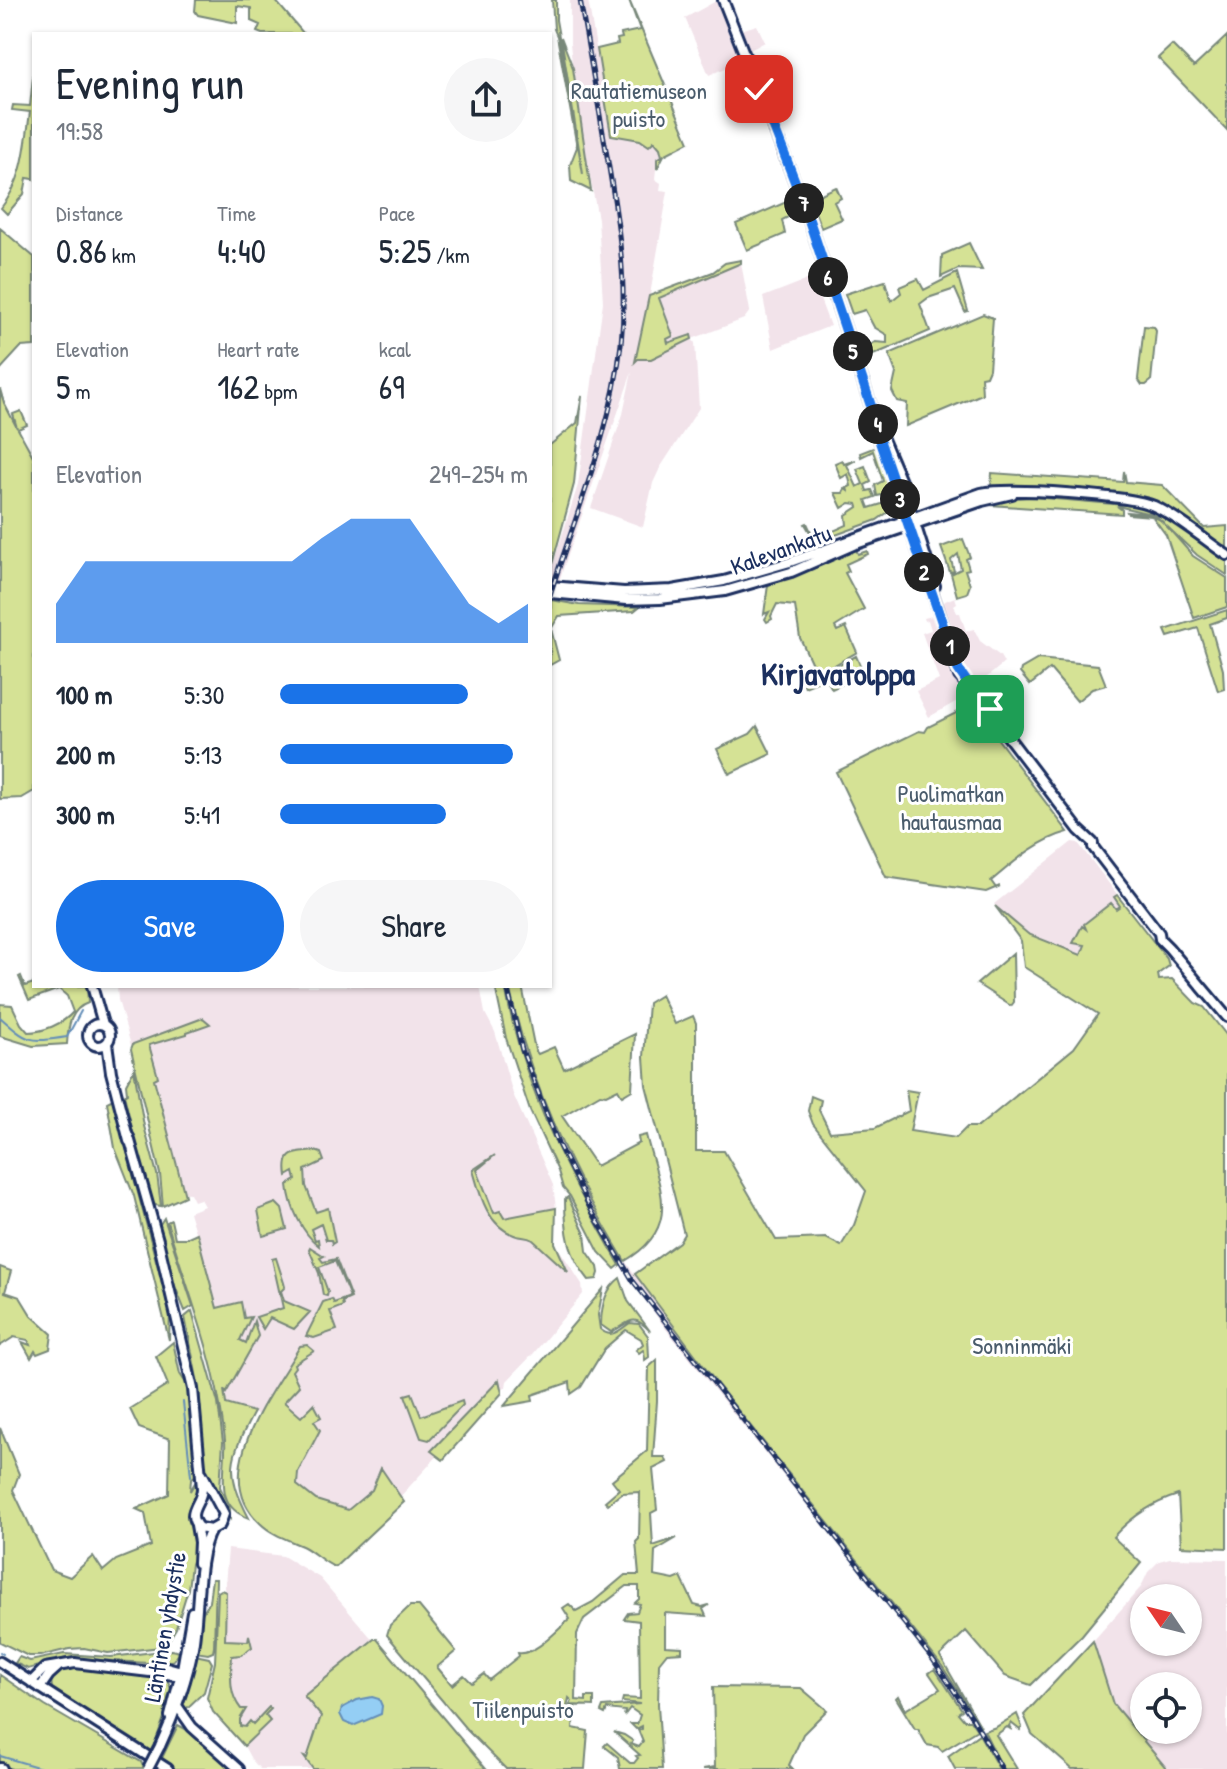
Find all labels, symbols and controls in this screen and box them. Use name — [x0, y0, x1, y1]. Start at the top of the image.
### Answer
text: Evening run — [56, 53, 244, 113]
pin — [725, 55, 793, 123]
button: share — [444, 58, 528, 142]
icon: check — [737, 67, 781, 111]
park label: Rautatiemuseon puisto — [571, 74, 707, 134]
text: 19:58 — [56, 113, 103, 148]
pin: 7 — [784, 183, 824, 223]
text: 7 — [799, 188, 809, 218]
text: Distance — [56, 198, 123, 228]
text: Time — [217, 198, 256, 228]
text: Pace — [379, 198, 415, 228]
text: 0.86 — [56, 228, 107, 274]
text: 4:40 — [217, 228, 266, 274]
text: 5:25 — [379, 228, 431, 274]
text: km — [107, 240, 136, 270]
text: /km — [431, 240, 470, 270]
pin: 6 — [808, 257, 848, 297]
text: 6 — [824, 262, 832, 292]
pin: 5 — [833, 331, 873, 371]
text: Elevation — [56, 334, 129, 364]
text: Heart rate — [217, 334, 300, 364]
text: kcal — [379, 334, 411, 364]
text: 5 — [848, 336, 858, 366]
text: 5 — [56, 364, 70, 410]
text: 162 — [217, 364, 259, 410]
text: 69 — [379, 364, 405, 410]
text: m — [70, 376, 90, 406]
text: bpm — [259, 376, 298, 406]
pin: 4 — [858, 404, 898, 444]
text: 4 — [874, 409, 882, 439]
text: Elevation — [56, 456, 142, 491]
text: 249–254 m — [429, 456, 528, 491]
pin: 3 — [880, 479, 920, 519]
text: 3 — [895, 484, 905, 514]
street label: Kalevankatu — [726, 516, 836, 582]
pin: 2 — [904, 552, 944, 592]
text: 2 — [919, 557, 929, 587]
pin: 1 — [930, 626, 970, 666]
text: 1 — [946, 631, 954, 661]
district label: Kirjavatolppa — [761, 652, 915, 696]
pin — [956, 675, 1024, 743]
text: 100 m — [56, 677, 112, 712]
text: 5:30 — [184, 677, 224, 712]
icon: arrive — [968, 687, 1012, 731]
text: 200 m — [56, 737, 115, 772]
text: 5:13 — [184, 737, 222, 772]
park label: Puolimatkan hautausmaa — [898, 777, 1004, 837]
text: 300 m — [56, 797, 115, 832]
text: 5:41 — [184, 797, 220, 832]
button: Save — [56, 880, 284, 972]
button: Share — [300, 880, 528, 972]
park label: Sonninmäki — [972, 1329, 1072, 1361]
street label: Läntinen yhdystie — [135, 1549, 193, 1704]
north arrow — [1130, 1584, 1202, 1656]
map controls — [1130, 1584, 1202, 1744]
button: locate — [1130, 1672, 1202, 1744]
park label: Tiilenpuisto — [472, 1693, 574, 1725]

